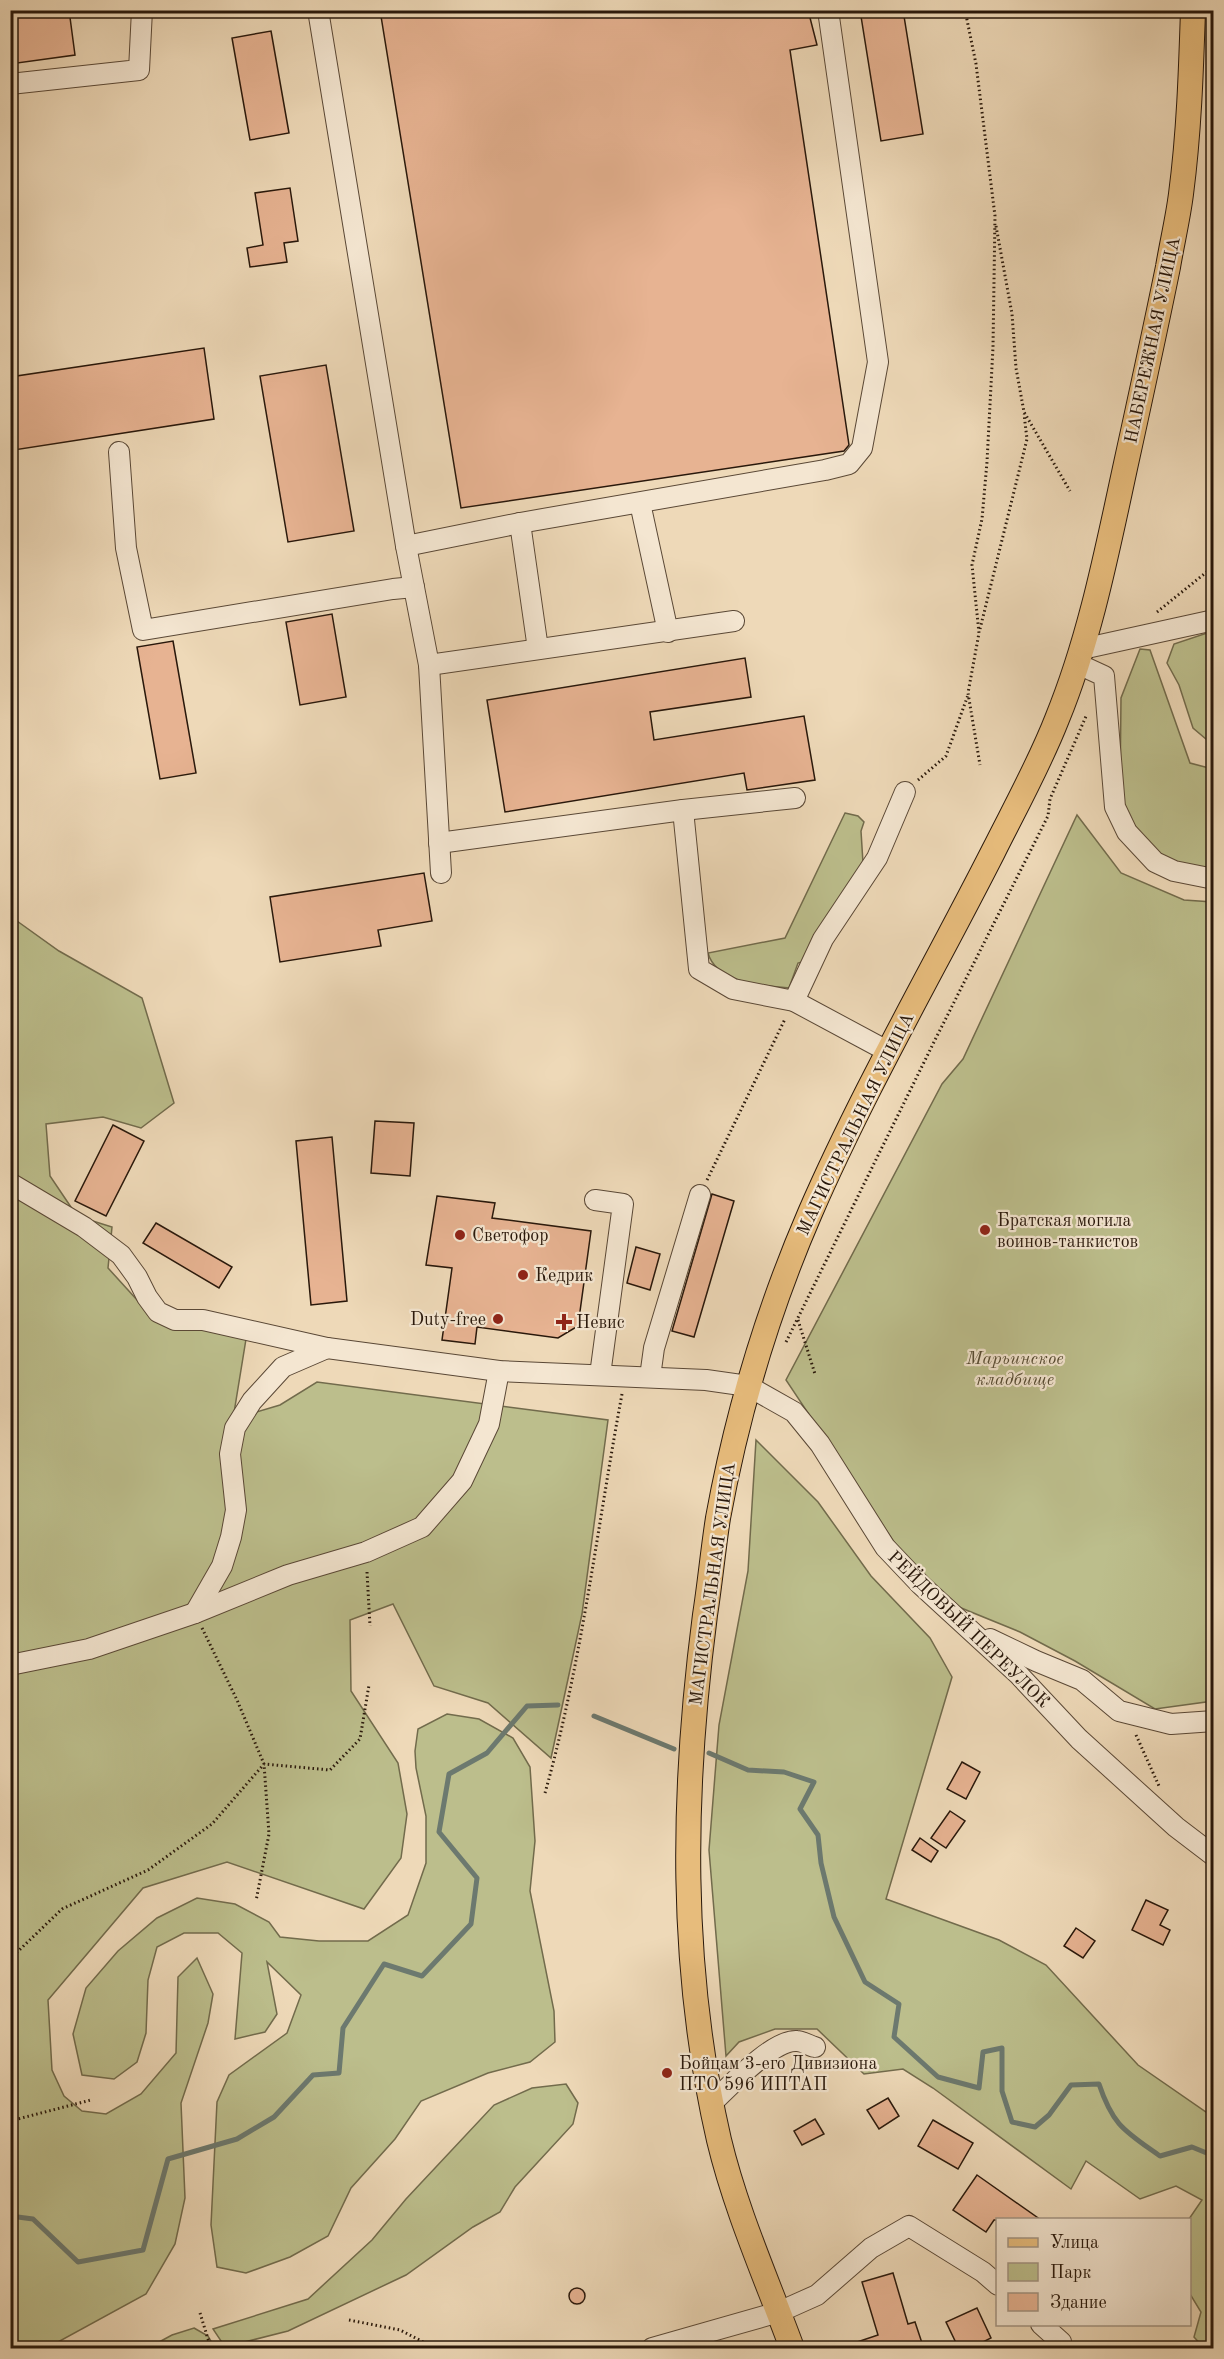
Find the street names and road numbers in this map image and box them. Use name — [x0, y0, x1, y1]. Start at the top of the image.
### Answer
street label: НАБЕРЕЖНАЯ УЛИЦА — [1122, 235, 1184, 445]
street label: МАГИСТРАЛЬНАЯ УЛИЦА — [794, 1010, 918, 1239]
street label: МАГИСТРАЛЬНАЯ УЛИЦА — [687, 1461, 739, 1707]
street label: РЕЙДОВЫЙ ПЕРЕУЛОК — [884, 1545, 1055, 1712]

